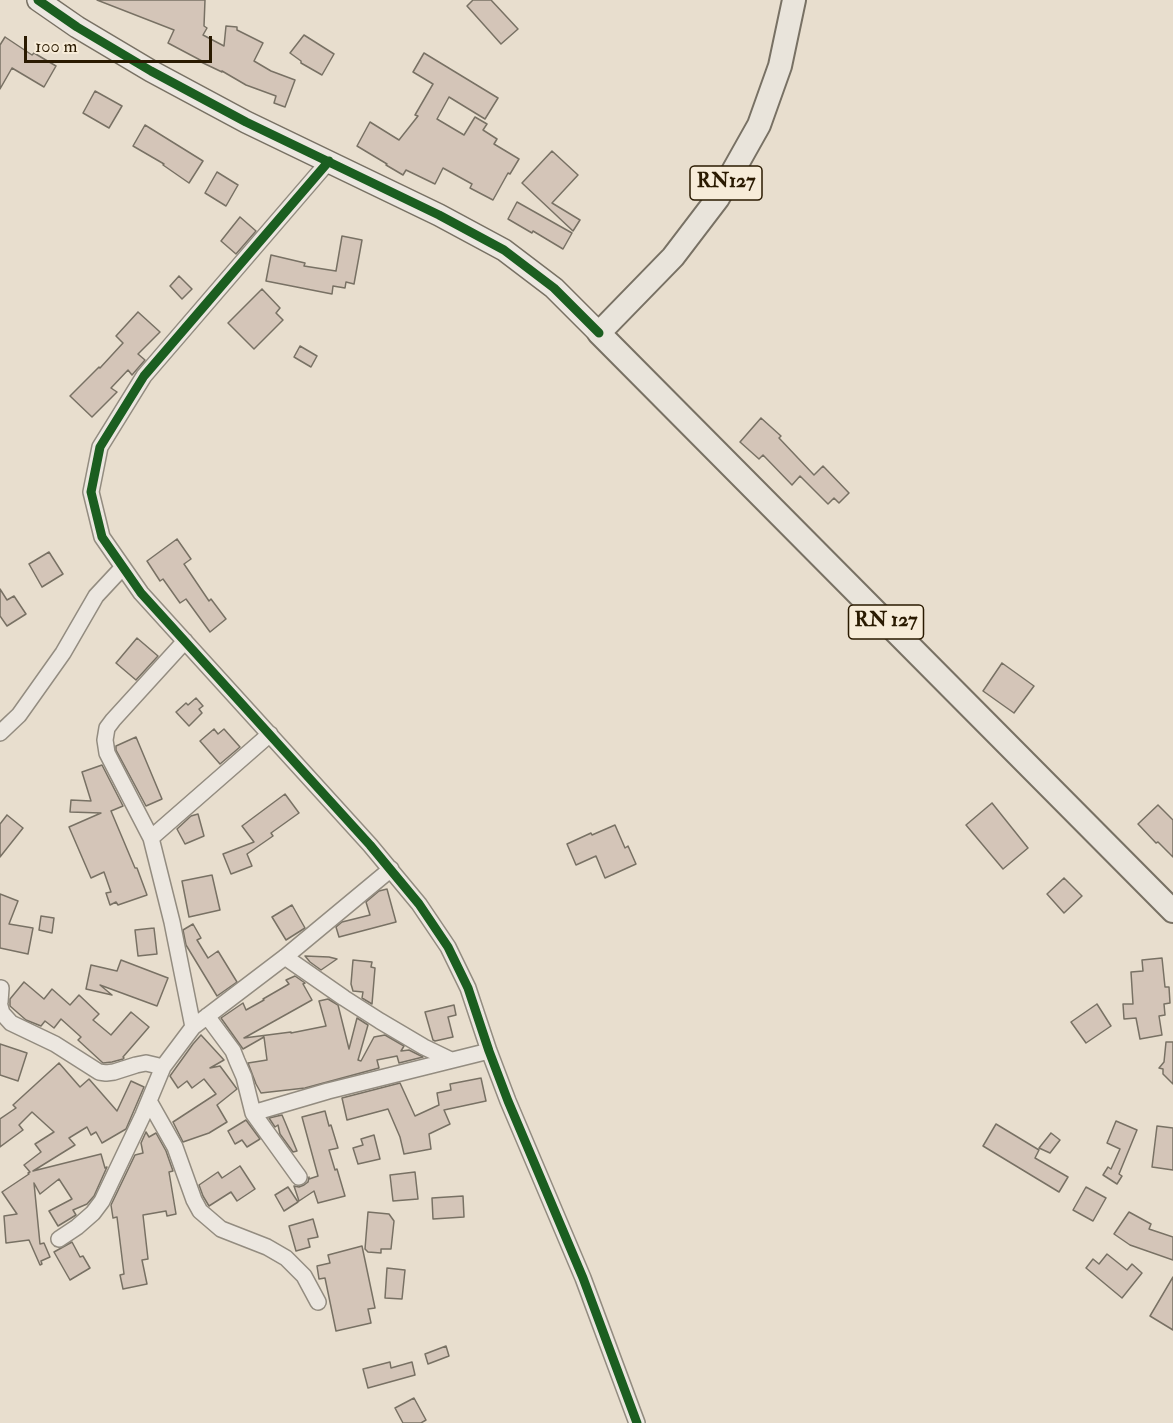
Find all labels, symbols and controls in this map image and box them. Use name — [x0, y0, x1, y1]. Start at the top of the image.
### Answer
scale bar — [27, 24, 214, 62]
text: 100 m — [35, 35, 78, 58]
road number: RN127 — [690, 166, 762, 200]
road number: RN 127 — [848, 605, 924, 639]

